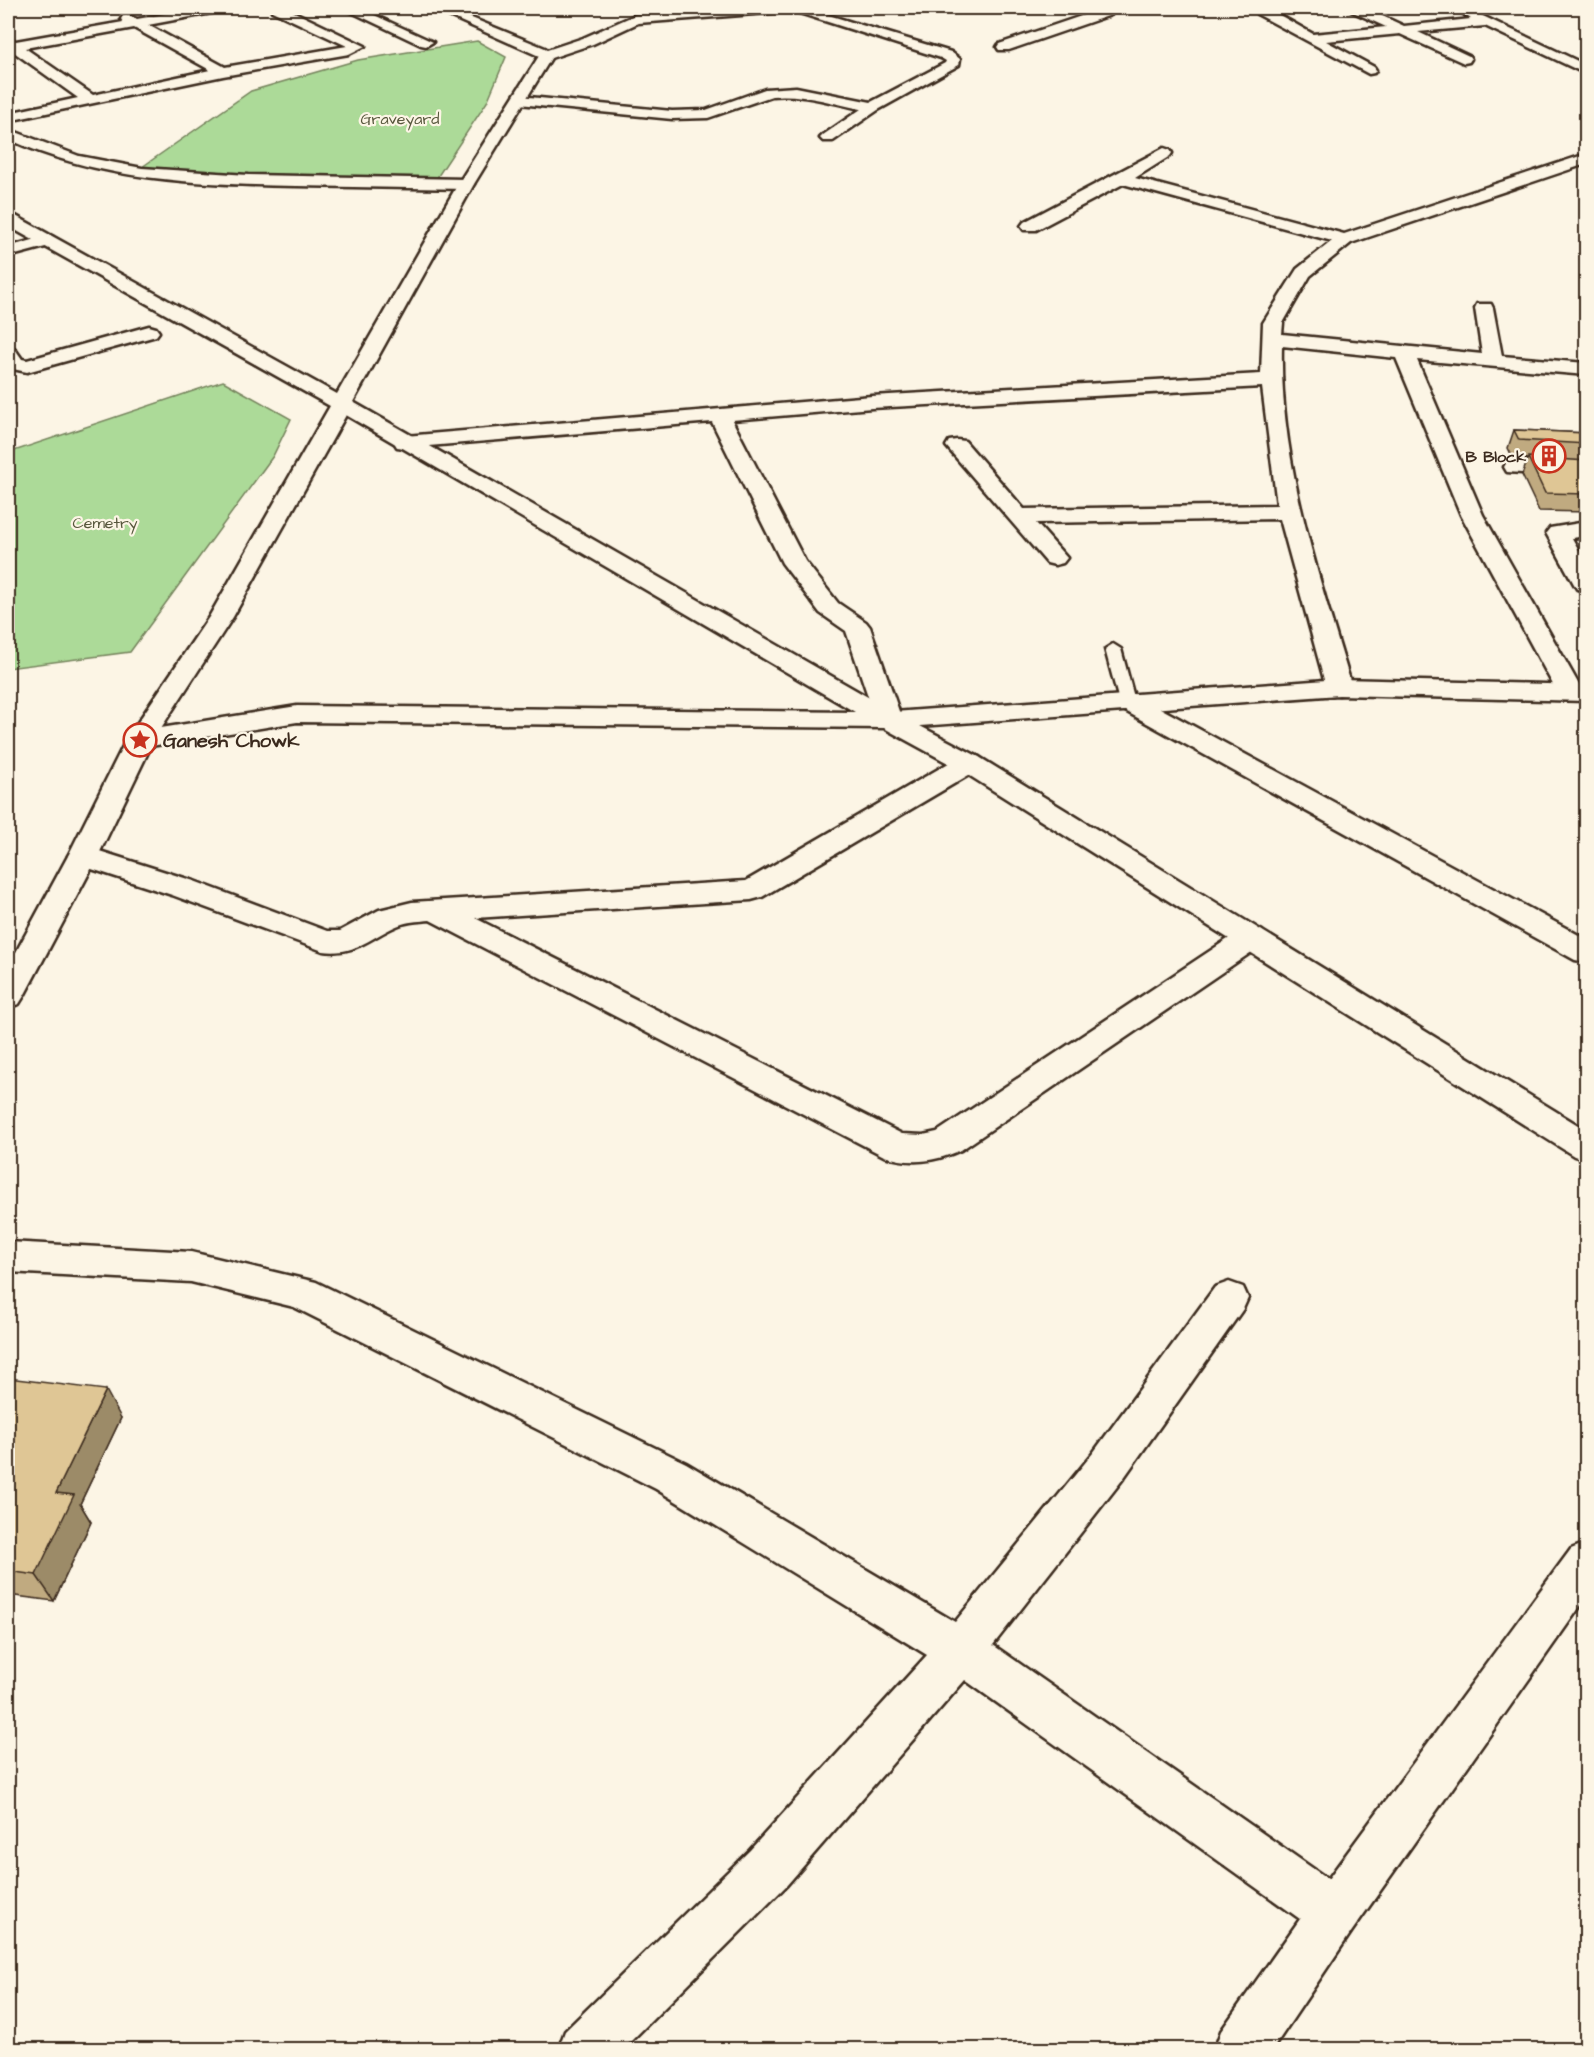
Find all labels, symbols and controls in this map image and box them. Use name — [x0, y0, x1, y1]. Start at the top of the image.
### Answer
park label: Graveyard — [361, 108, 439, 131]
building icon: B Block — [1531, 438, 1567, 474]
place label: B Block — [1465, 446, 1526, 468]
park label: Cemetry — [72, 512, 138, 535]
place icon: Ganesh Chowk — [122, 722, 158, 758]
place label: Ganesh Chowk — [163, 727, 300, 755]

